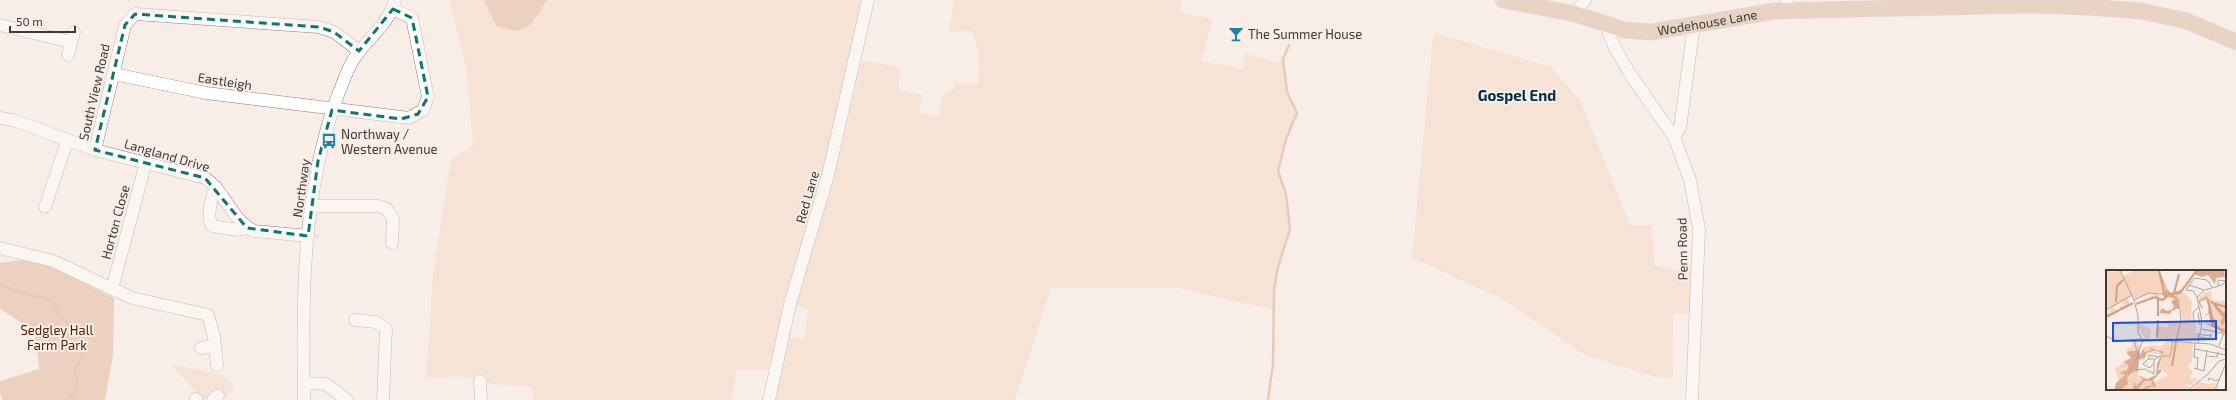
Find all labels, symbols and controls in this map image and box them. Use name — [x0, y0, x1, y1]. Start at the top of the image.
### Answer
street label: Wodehouse Lane — [1656, 6, 1759, 39]
scale bar — [10, 8, 75, 34]
text: 50 m — [16, 14, 43, 28]
bar icon: The Summer House — [1227, 25, 1245, 43]
place label: The Summer House — [1248, 26, 1362, 42]
street label: South View Road — [75, 42, 113, 142]
street label: Eastleigh — [197, 69, 253, 93]
district label: Gospel End — [1478, 86, 1556, 104]
place label: Northway / Western Avenue — [341, 126, 438, 157]
bus stop icon: Northway / Western Avenue — [320, 132, 338, 150]
street label: Langland Drive — [122, 135, 212, 175]
street label: Northway — [289, 158, 313, 218]
street label: Red Lane — [792, 169, 822, 225]
street label: Horton Close — [97, 183, 133, 261]
street label: Penn Road — [1673, 218, 1691, 280]
inset map — [2106, 270, 2226, 390]
park label: Sedgley Hall Farm Park — [21, 322, 94, 353]

